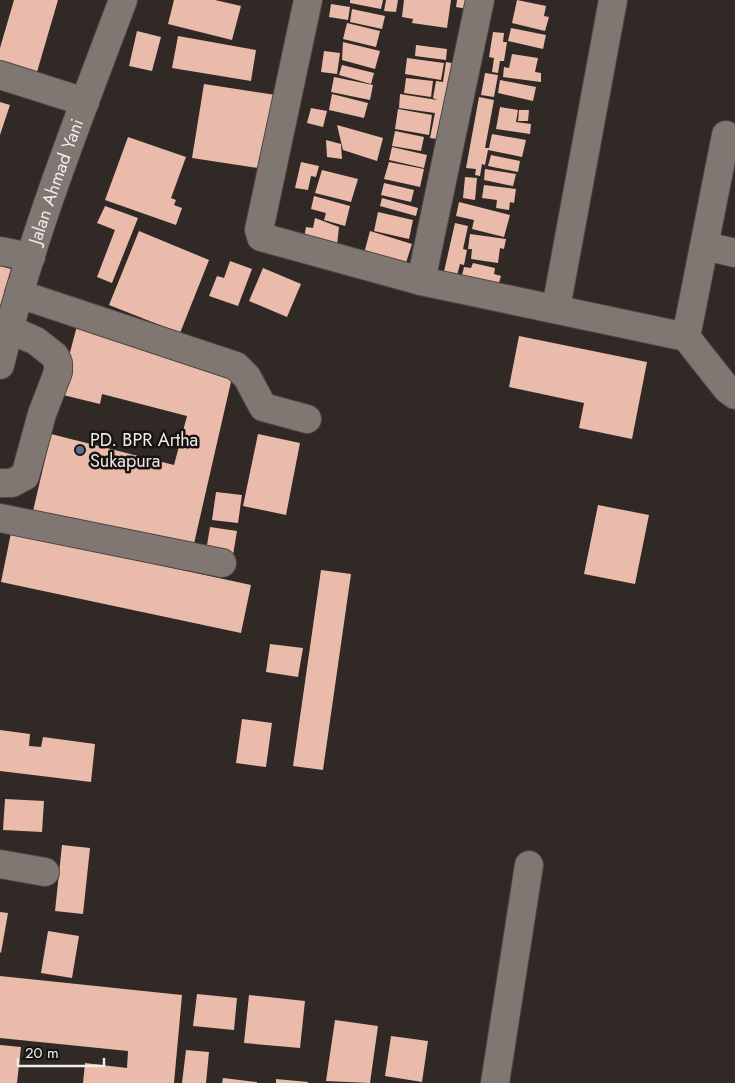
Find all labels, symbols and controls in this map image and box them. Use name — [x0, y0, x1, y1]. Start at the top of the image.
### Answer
street label: Jalan Ahmad Yani — [22, 115, 90, 250]
place label: PD. BPR Artha Sukapura — [90, 427, 198, 474]
marker: PD. BPR Artha Sukapura — [74, 444, 86, 456]
scale bar — [18, 1036, 104, 1068]
text: 20 m — [25, 1042, 59, 1064]

